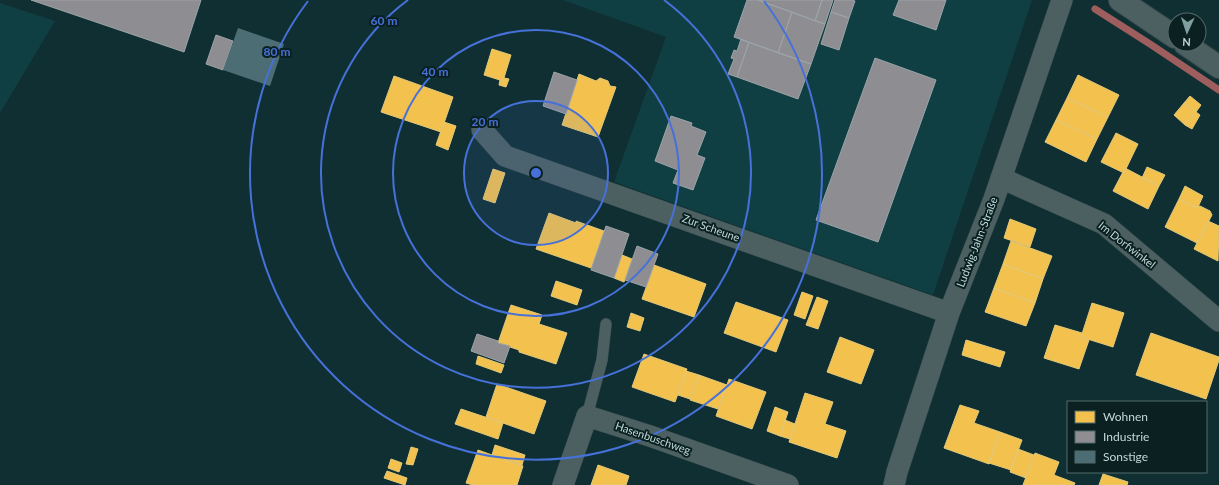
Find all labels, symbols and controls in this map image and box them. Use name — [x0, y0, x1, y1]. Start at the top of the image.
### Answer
north arrow — [1167, 12, 1207, 52]
text: 60 m — [371, 13, 397, 28]
text: N — [1182, 36, 1191, 49]
text: 80 m — [264, 44, 290, 59]
text: 40 m — [422, 64, 448, 79]
text: 20 m — [472, 114, 498, 129]
centre of rings — [529, 166, 543, 180]
street label: Ludwig-Jahn-Straße — [953, 195, 1000, 289]
street label: Zur Scheune — [681, 211, 742, 244]
street label: Im Dorfwinkel — [1096, 218, 1158, 271]
legend — [1067, 401, 1207, 473]
text: Wohnen — [1103, 409, 1148, 424]
street label: Hasenbuschweg — [614, 419, 693, 457]
text: Industrie — [1103, 429, 1149, 444]
text: Sonstige — [1103, 449, 1148, 464]

